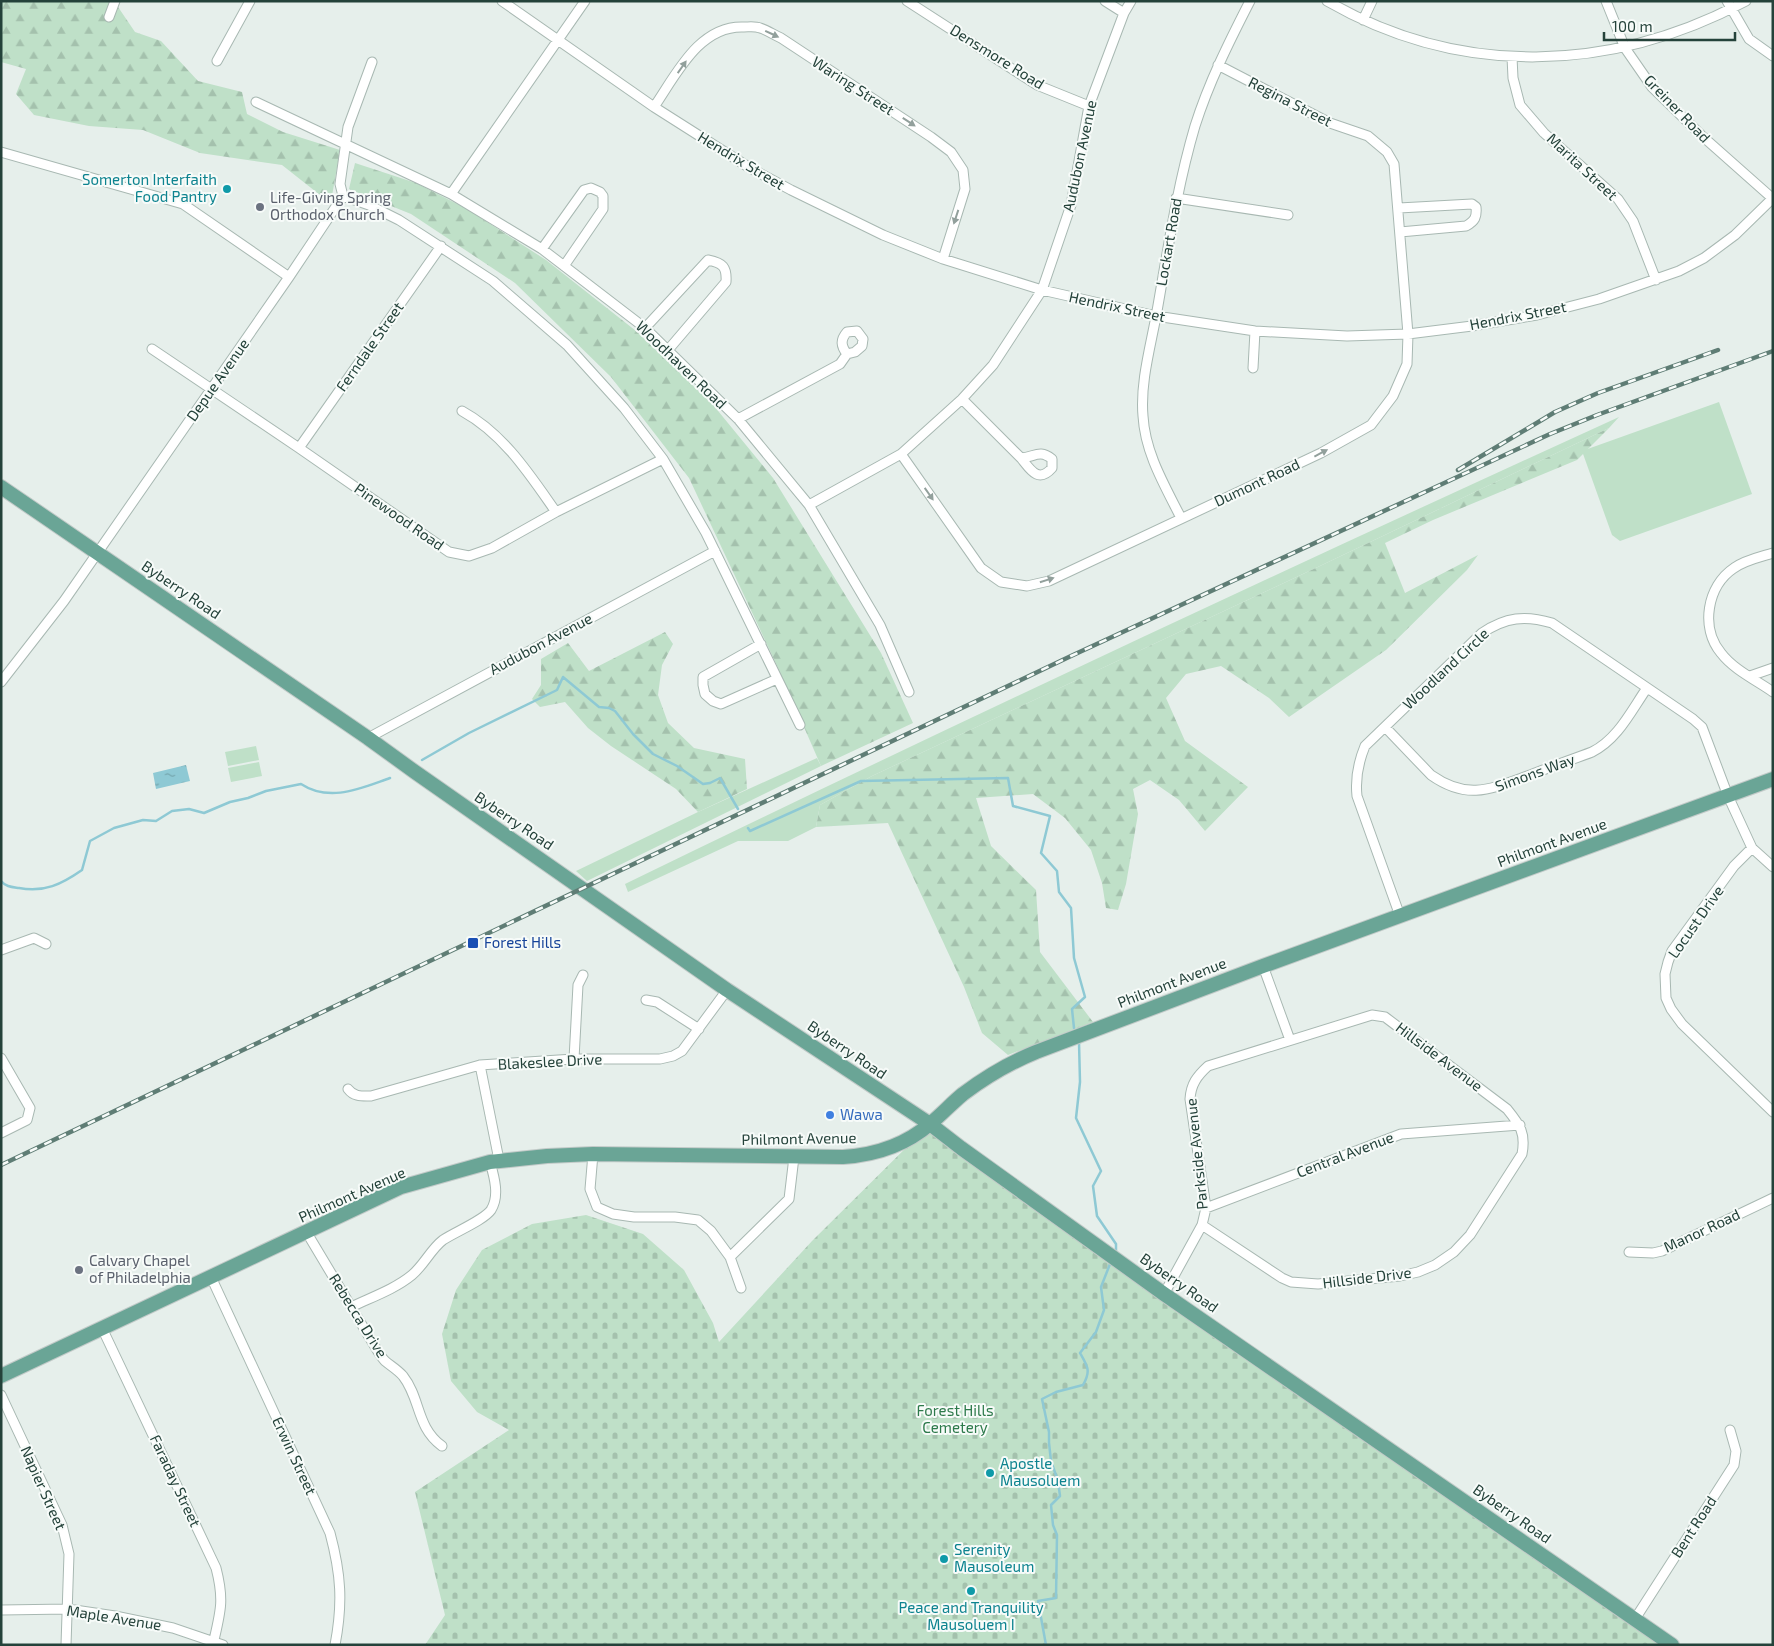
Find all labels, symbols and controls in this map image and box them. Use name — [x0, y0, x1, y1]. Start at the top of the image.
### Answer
scale bar — [1604, 10, 1735, 42]
text: 100 m — [1612, 17, 1653, 35]
street label: Densmore Road — [947, 20, 1048, 92]
one-way arrow — [765, 30, 779, 38]
street label: Waring Street — [809, 52, 898, 118]
one-way arrow — [677, 60, 687, 74]
street label: Greiner Road — [1641, 71, 1715, 146]
street label: Regina Street — [1246, 72, 1335, 130]
street label: Audubon Avenue — [1058, 98, 1100, 213]
one-way arrow — [902, 117, 915, 127]
street label: Hendrix Street — [695, 127, 788, 193]
street label: Marita Street — [1544, 129, 1622, 204]
place label: Somerton Interfaith Food Pantry — [82, 170, 217, 205]
marker: Somerton Interfaith Food Pantry — [221, 183, 233, 195]
place label: Life-Giving Spring Orthodox Church — [270, 188, 392, 223]
street label: Lockart Road — [1151, 196, 1185, 287]
marker: Life-Giving Spring Orthodox Church — [254, 201, 266, 213]
one-way arrow — [952, 210, 960, 225]
street label: Hendrix Street — [1067, 287, 1167, 325]
street label: Hendrix Street — [1468, 297, 1568, 333]
street label: Ferndale Street — [332, 298, 407, 395]
street label: Woodhaven Road — [633, 316, 731, 412]
street label: Depue Avenue — [182, 335, 252, 424]
one-way arrow — [1314, 449, 1329, 457]
street label: Dumont Road — [1211, 454, 1302, 510]
street label: Pinewood Road — [351, 479, 448, 554]
one-way arrow — [924, 487, 934, 500]
street label: Byberry Road — [139, 556, 224, 622]
one-way arrow — [1040, 576, 1055, 583]
street label: Audubon Avenue — [486, 608, 595, 678]
street label: Woodland Circle — [1399, 624, 1492, 713]
street label: Simons Way — [1492, 749, 1577, 795]
street label: Byberry Road — [472, 787, 557, 853]
street label: Philmont Avenue — [1495, 814, 1609, 870]
street label: Locust Drive — [1664, 882, 1727, 961]
place label: Forest Hills — [484, 933, 561, 951]
marker: Forest Hills — [466, 936, 480, 950]
street label: Philmont Avenue — [1115, 953, 1229, 1011]
street label: Byberry Road — [805, 1016, 890, 1082]
street label: Hillside Avenue — [1393, 1018, 1487, 1095]
street label: Blakeslee Drive — [497, 1049, 603, 1073]
street label: Parkside Avenue — [1181, 1098, 1211, 1211]
place label: Wawa — [840, 1105, 883, 1123]
marker: Wawa — [824, 1109, 836, 1121]
street label: Central Avenue — [1294, 1127, 1396, 1181]
street label: Philmont Avenue — [741, 1128, 857, 1148]
street label: Philmont Avenue — [295, 1162, 408, 1226]
street label: Manor Road — [1661, 1205, 1743, 1256]
street label: Byberry Road — [1137, 1249, 1222, 1316]
place label: Calvary Chapel of Philadelphia — [89, 1251, 191, 1286]
street label: Hillside Drive — [1321, 1263, 1412, 1291]
marker: Calvary Chapel of Philadelphia — [73, 1264, 85, 1276]
street label: Rebecca Drive — [326, 1270, 392, 1361]
park label: Forest Hills Cemetery — [916, 1401, 994, 1436]
street label: Erwin Street — [269, 1414, 321, 1498]
street label: Faraday Street — [147, 1432, 205, 1530]
street label: Napier Street — [17, 1443, 71, 1533]
place label: Apostle Mausoluem — [1000, 1454, 1080, 1489]
marker: Apostle Mausoluem — [984, 1467, 996, 1479]
street label: Byberry Road — [1470, 1480, 1555, 1547]
street label: Bent Road — [1667, 1492, 1720, 1561]
place label: Serenity Mausoleum — [954, 1540, 1034, 1575]
marker: Serenity Mausoleum — [938, 1553, 950, 1565]
marker: Peace and Tranquility Mausoluem I — [965, 1585, 977, 1597]
place label: Peace and Tranquility Mausoluem I — [898, 1598, 1044, 1633]
street label: Maple Avenue — [65, 1601, 163, 1633]

